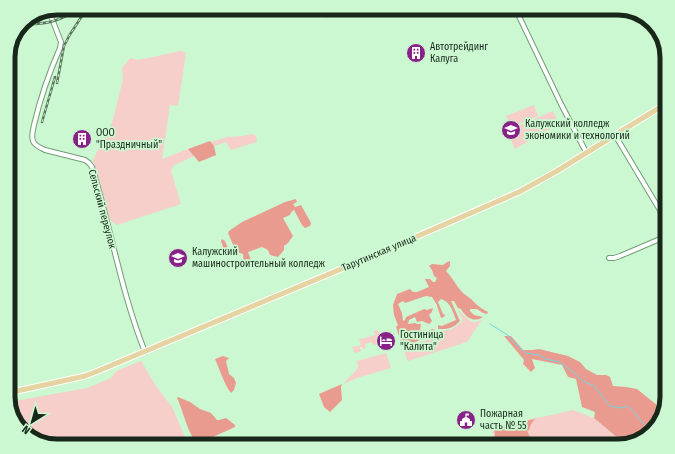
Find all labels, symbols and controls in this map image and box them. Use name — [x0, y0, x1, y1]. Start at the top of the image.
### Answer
place label: Автотрейдинг Калуга — [430, 41, 488, 65]
building icon: Автотрейдинг Калуга — [405, 42, 427, 64]
place label: Калужский колледж экономики и технологий — [525, 118, 630, 142]
school or university icon: Калужский колледж экономики и технологий — [500, 119, 522, 141]
place label: ООО "Праздничный" — [96, 127, 162, 151]
building icon: ООО "Праздничный" — [71, 128, 93, 150]
street label: Сельский переулок — [86, 168, 118, 250]
street label: Тарутинская улица — [340, 232, 418, 274]
place label: Калужский машиностроительный колледж — [192, 246, 325, 270]
school or university icon: Калужский машиностроительный колледж — [167, 247, 189, 269]
place label: Гостиница "Калита" — [400, 329, 444, 353]
hotel icon: Гостиница "Калита" — [375, 330, 397, 352]
north arrow — [12, 402, 52, 442]
place label: Пожарная часть № 55 — [480, 408, 527, 432]
public building icon: Пожарная часть № 55 — [455, 409, 477, 431]
text: N — [20, 422, 33, 437]

